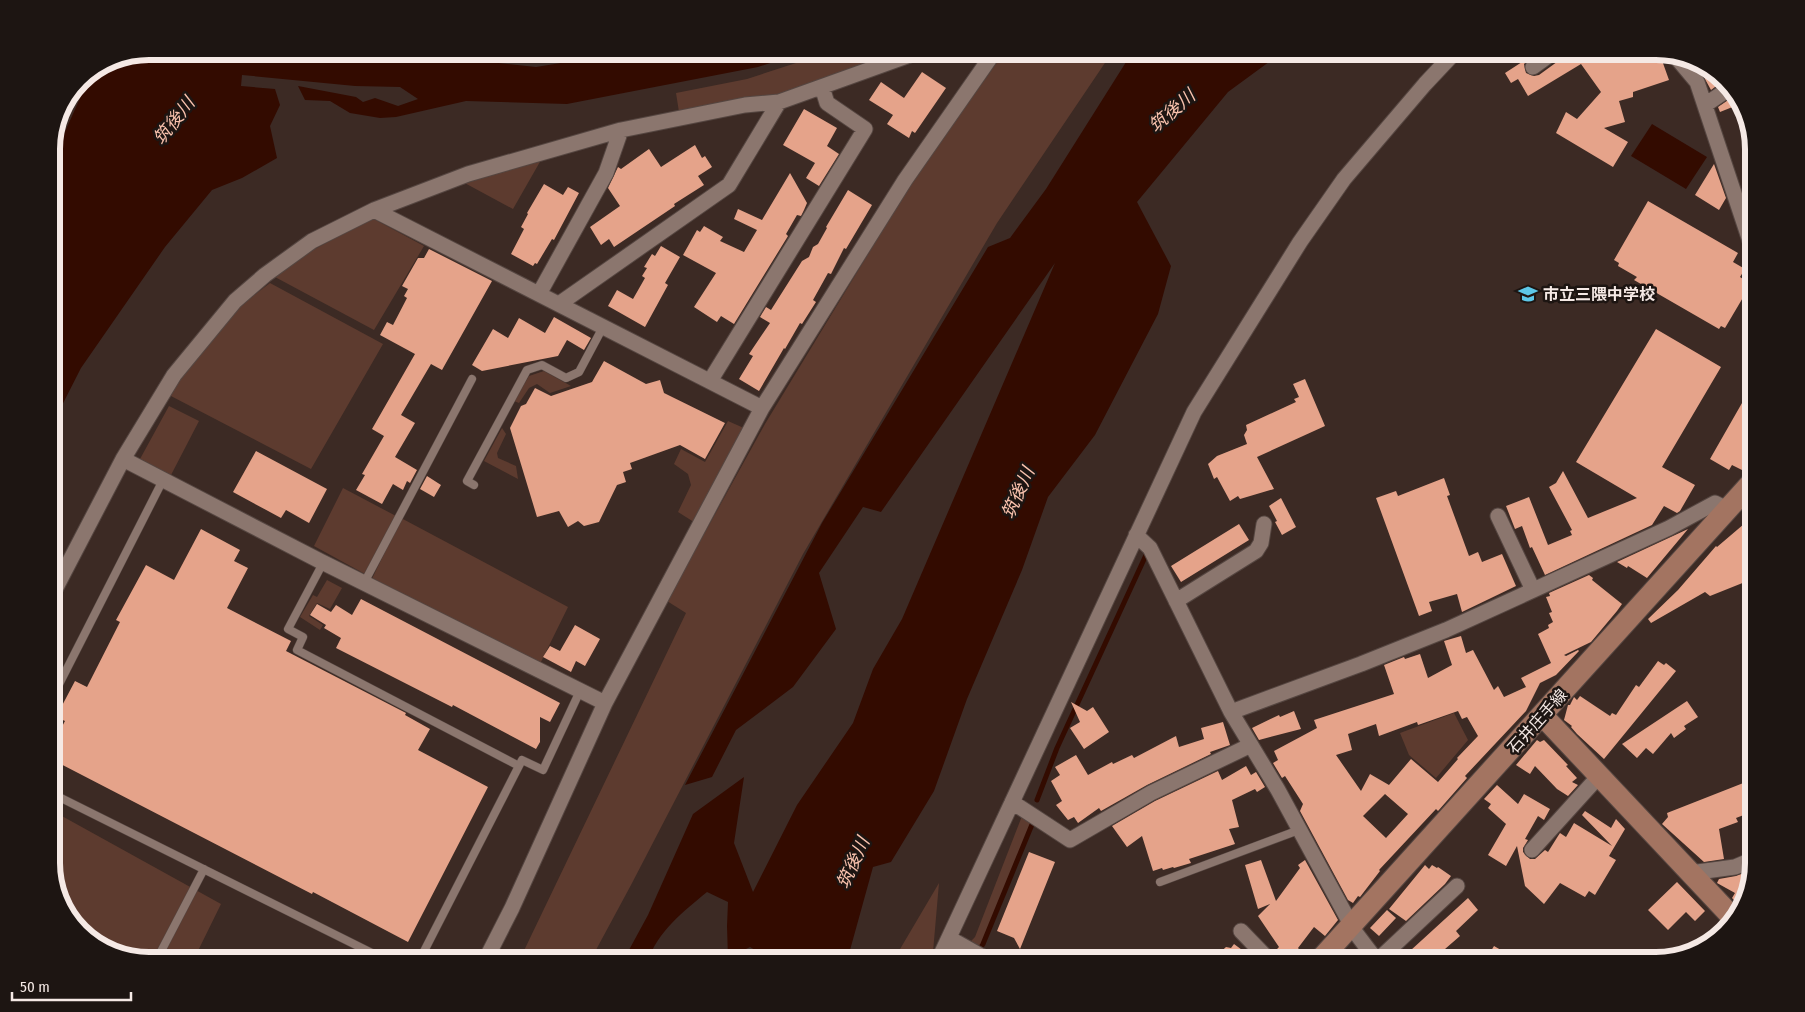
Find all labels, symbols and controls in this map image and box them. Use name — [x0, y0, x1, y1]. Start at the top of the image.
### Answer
water label: 筑後川 — [1144, 84, 1201, 137]
water label: 筑後川 — [149, 91, 201, 149]
school or university icon: 市立三隈中学校 — [1517, 283, 1539, 305]
place label: 市立三隈中学校 — [1543, 285, 1655, 304]
water label: 筑後川 — [997, 462, 1040, 522]
street label: 石井庄手線 — [1504, 685, 1571, 757]
water label: 筑後川 — [832, 832, 875, 892]
scale bar — [12, 970, 131, 1002]
text: 50 m — [20, 978, 50, 996]

